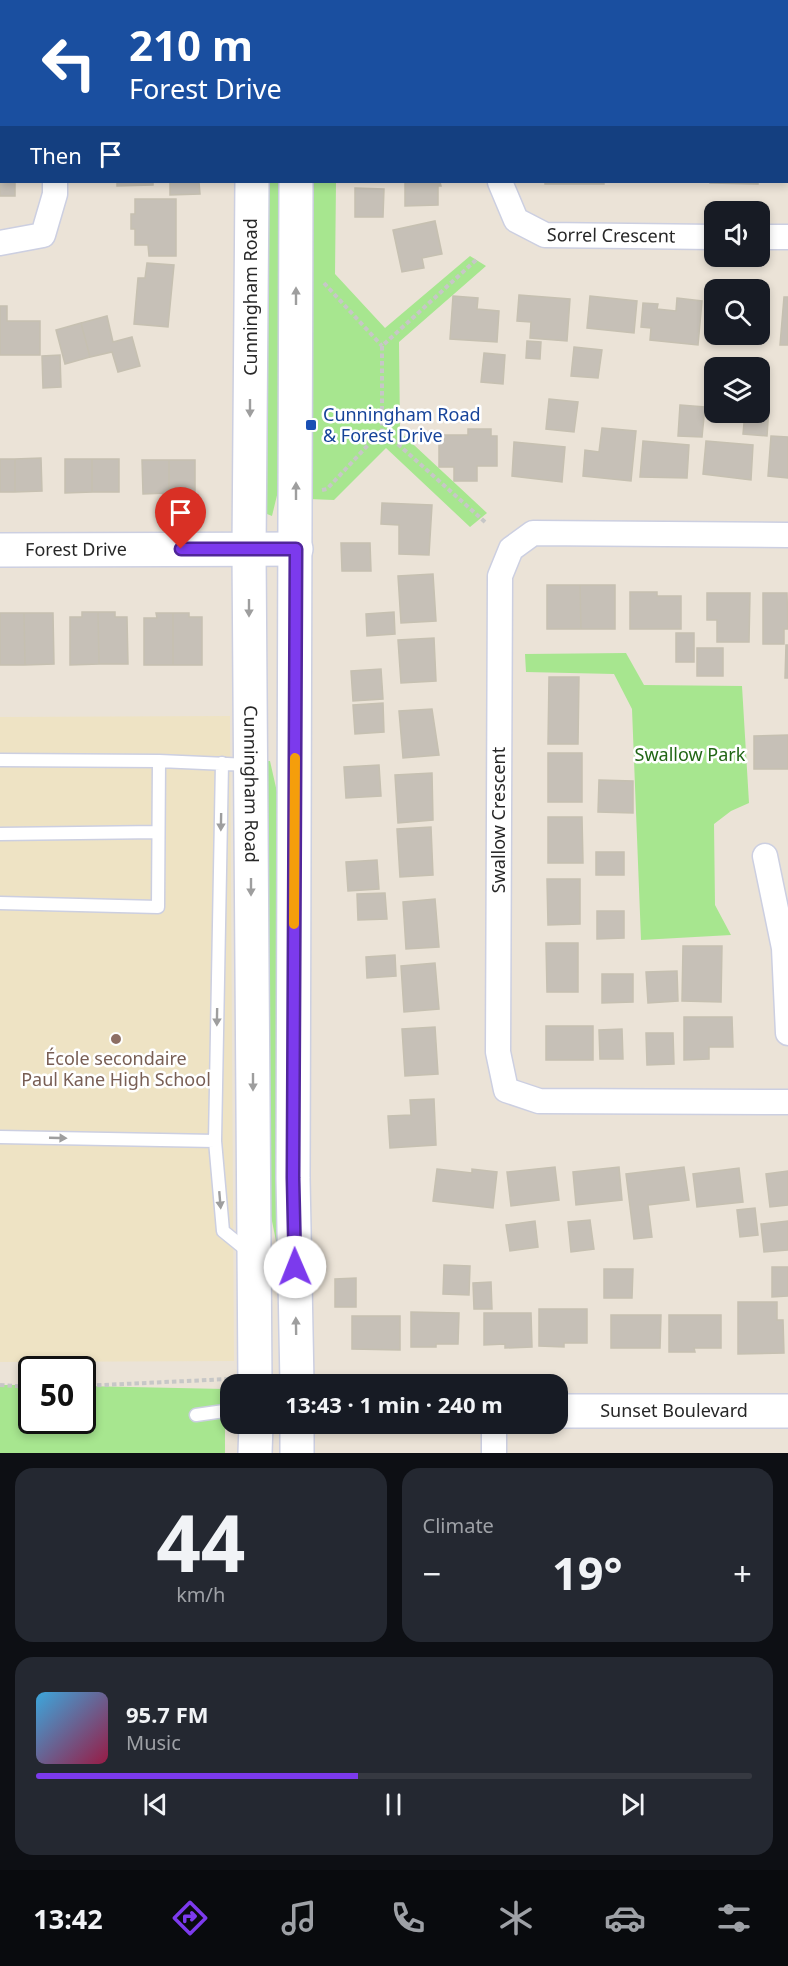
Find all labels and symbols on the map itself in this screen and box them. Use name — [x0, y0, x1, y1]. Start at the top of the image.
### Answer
street label: Cunningham Road — [238, 218, 262, 376]
street label: Sorrel Crescent — [547, 222, 676, 248]
one-way arrow — [291, 286, 301, 305]
one-way arrow — [245, 398, 255, 417]
place label: Cunningham Road & Forest Drive — [323, 402, 481, 447]
marker: Cunningham Road & Forest Drive — [304, 418, 318, 432]
one-way arrow — [291, 481, 301, 500]
pin — [155, 487, 206, 549]
street label: Forest Drive — [25, 537, 127, 561]
one-way arrow — [244, 599, 254, 618]
street label: Cunningham Road — [239, 705, 264, 863]
park label: Swallow Park — [635, 742, 746, 766]
street label: Swallow Crescent — [486, 746, 510, 893]
one-way arrow — [216, 812, 226, 831]
one-way arrow — [246, 878, 256, 897]
one-way arrow — [212, 1007, 222, 1026]
marker: École secondaire Paul Kane High School — [109, 1032, 123, 1046]
place label: École secondaire Paul Kane High School — [21, 1046, 211, 1091]
one-way arrow — [248, 1073, 258, 1092]
one-way arrow — [49, 1133, 68, 1143]
one-way arrow — [215, 1190, 225, 1209]
position arrow — [263, 1235, 327, 1299]
one-way arrow — [291, 1317, 301, 1336]
speed limit sign: 50 — [18, 1356, 96, 1434]
street label: Sunset Boulevard — [600, 1398, 748, 1422]

